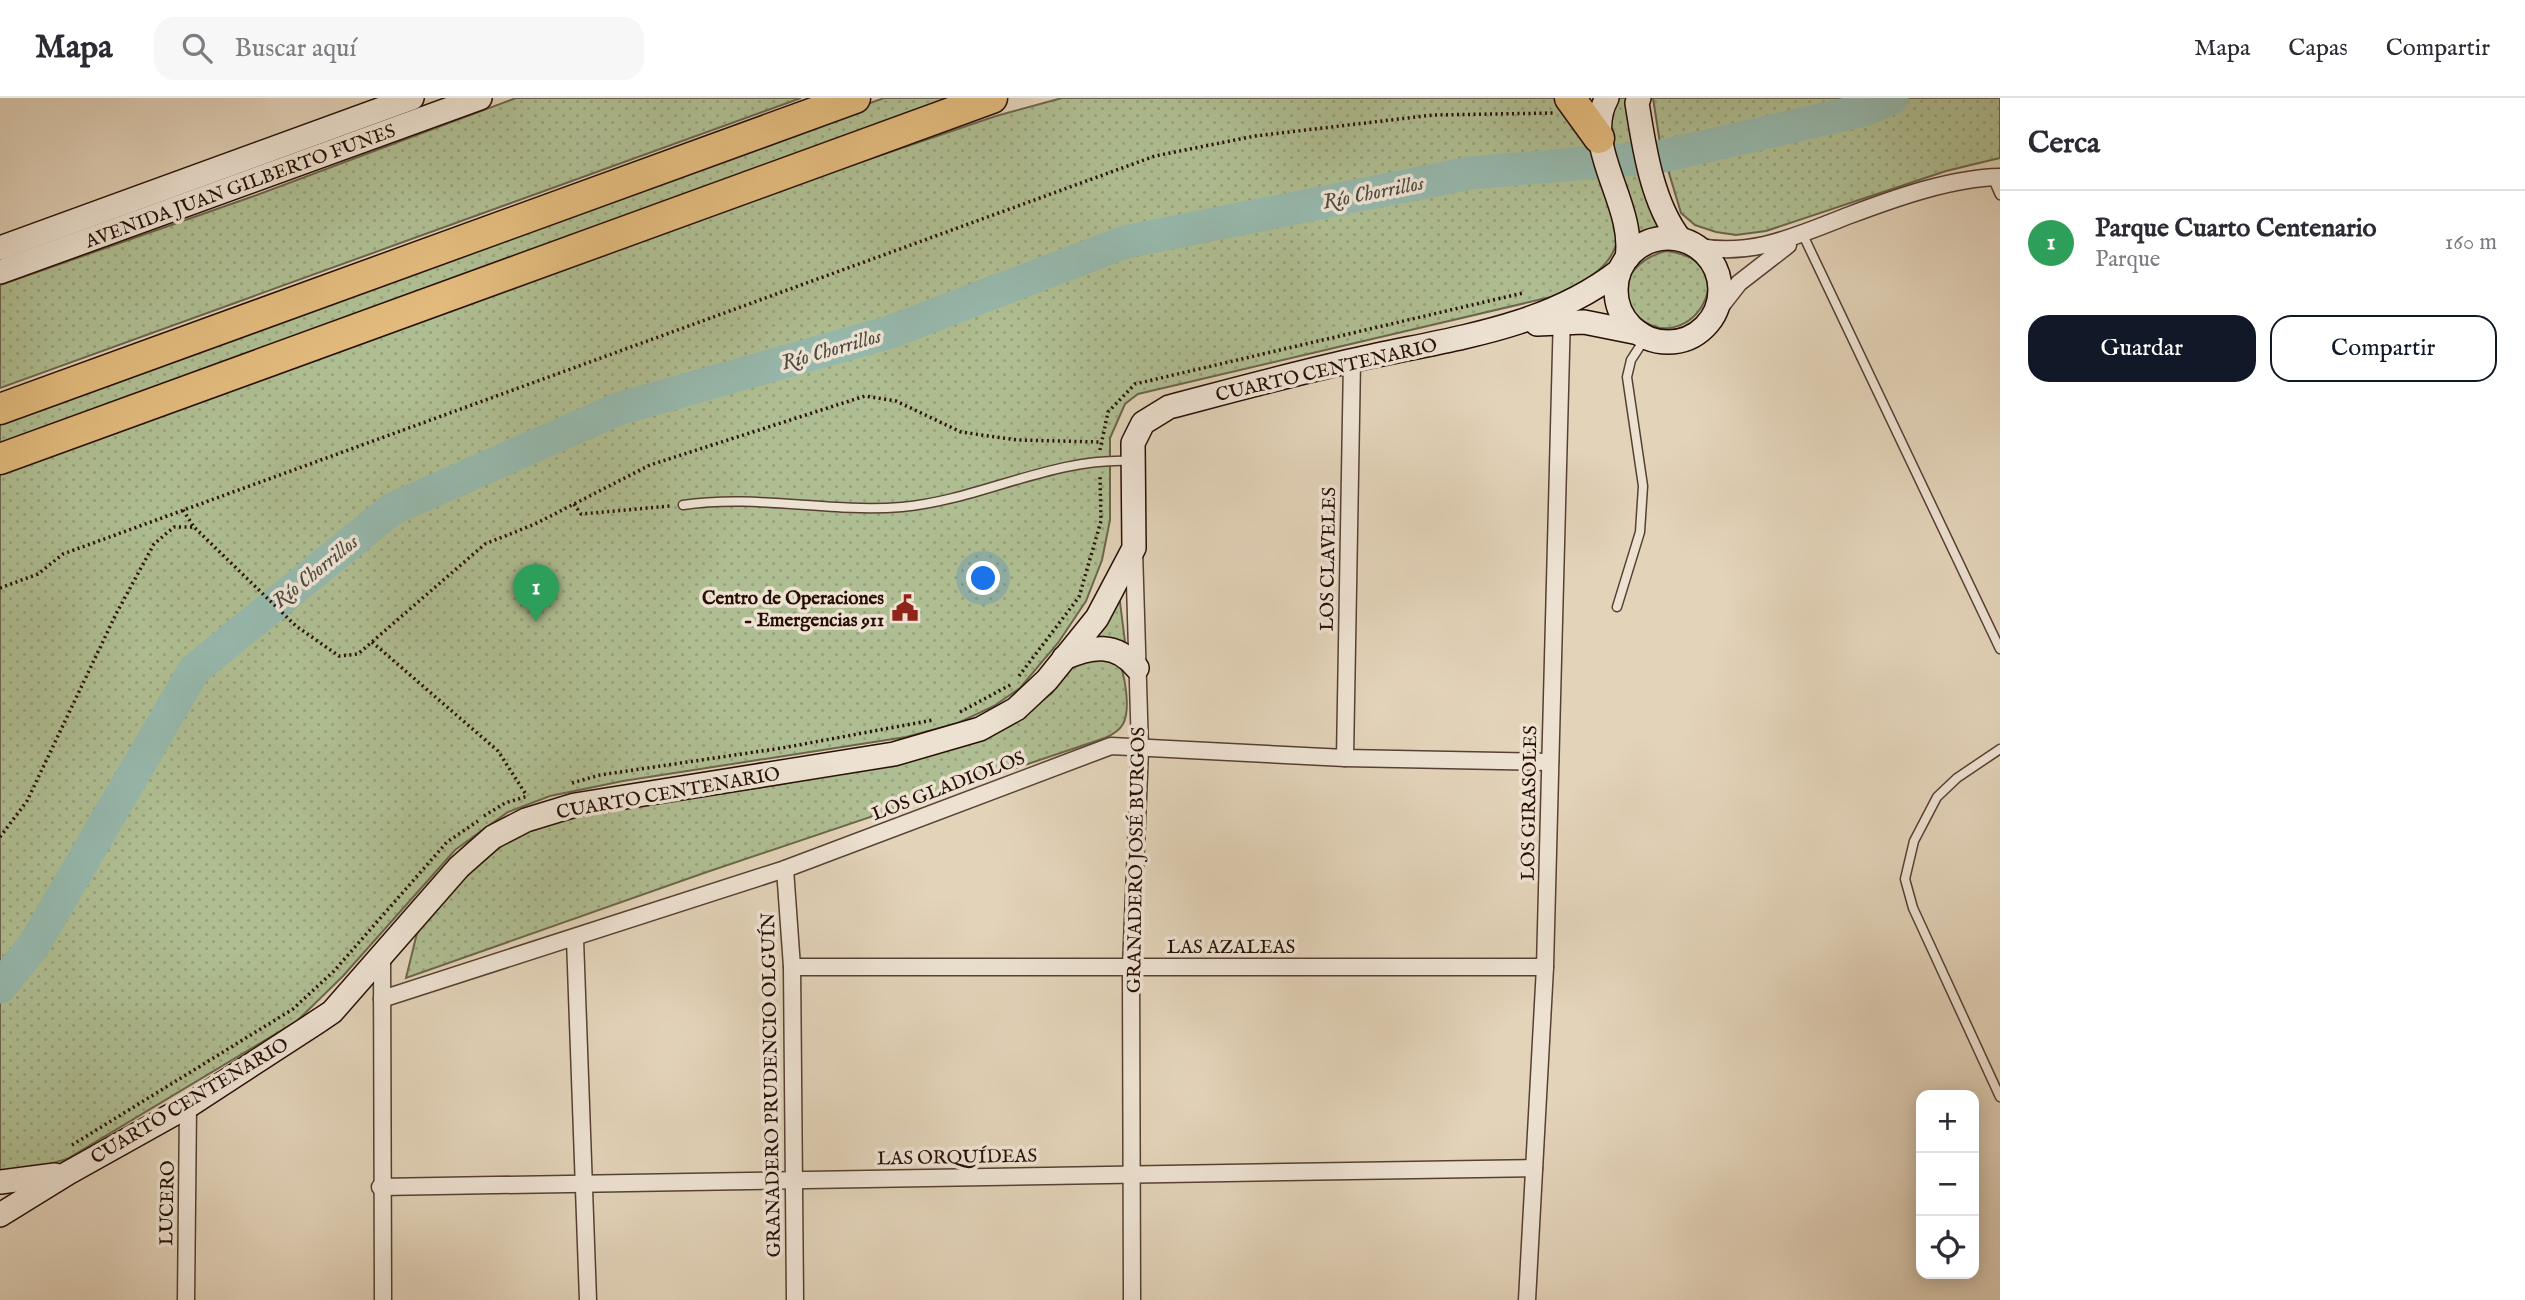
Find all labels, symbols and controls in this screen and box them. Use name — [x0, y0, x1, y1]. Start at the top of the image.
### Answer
search box — [154, 17, 644, 80]
text: Mapa — [35, 27, 112, 69]
icon: search — [178, 29, 216, 67]
text: Buscar aquí — [234, 32, 356, 65]
text: Mapa — [2194, 33, 2250, 64]
text: Capas — [2288, 33, 2348, 64]
text: Compartir — [2386, 33, 2490, 64]
street label: AVENIDA JUAN GILBERTO FUNES — [81, 119, 399, 255]
text: Cerca — [2028, 125, 2100, 163]
water label: Río Chorrillos — [1320, 170, 1427, 217]
text: Parque Cuarto Centenario — [2095, 212, 2377, 245]
text: 1 — [2047, 228, 2055, 257]
text: 160 m — [2445, 228, 2497, 257]
text: Parque — [2095, 245, 2160, 274]
button: Guardar — [2028, 315, 2256, 382]
button: Compartir — [2270, 315, 2497, 382]
water label: Río Chorrillos — [778, 323, 885, 378]
street label: CUARTO CENTENARIO — [1213, 334, 1440, 408]
street label: LOS CLAVELES — [1316, 487, 1342, 631]
water label: Río Chorrillos — [268, 529, 365, 615]
your location — [966, 561, 1000, 595]
pin: 1 — [513, 564, 559, 622]
place label: Centro de Operaciones - Emergencias 911 — [702, 587, 884, 633]
public building icon: Centro de Operaciones - Emergencias 911 — [890, 593, 920, 623]
street label: LOS GIRASOLES — [1517, 725, 1543, 881]
street label: GRANADERO JOSÉ BURGOS — [1122, 727, 1151, 993]
street label: LOS GLADIOLOS — [869, 747, 1029, 827]
street label: CUARTO CENTENARIO — [555, 762, 782, 825]
street label: GRANADERO PRUDENCIO OLGUÍN — [756, 913, 787, 1257]
street label: LAS AZALEAS — [1167, 936, 1295, 960]
street label: CUARTO CENTENARIO — [87, 1033, 294, 1170]
map controls — [1916, 1090, 1979, 1279]
button: + — [1916, 1090, 1979, 1153]
street label: LAS ORQUÍDEAS — [877, 1144, 1037, 1171]
button: − — [1916, 1153, 1979, 1216]
street label: LUCERO — [155, 1160, 181, 1246]
button: locate — [1916, 1216, 1979, 1279]

